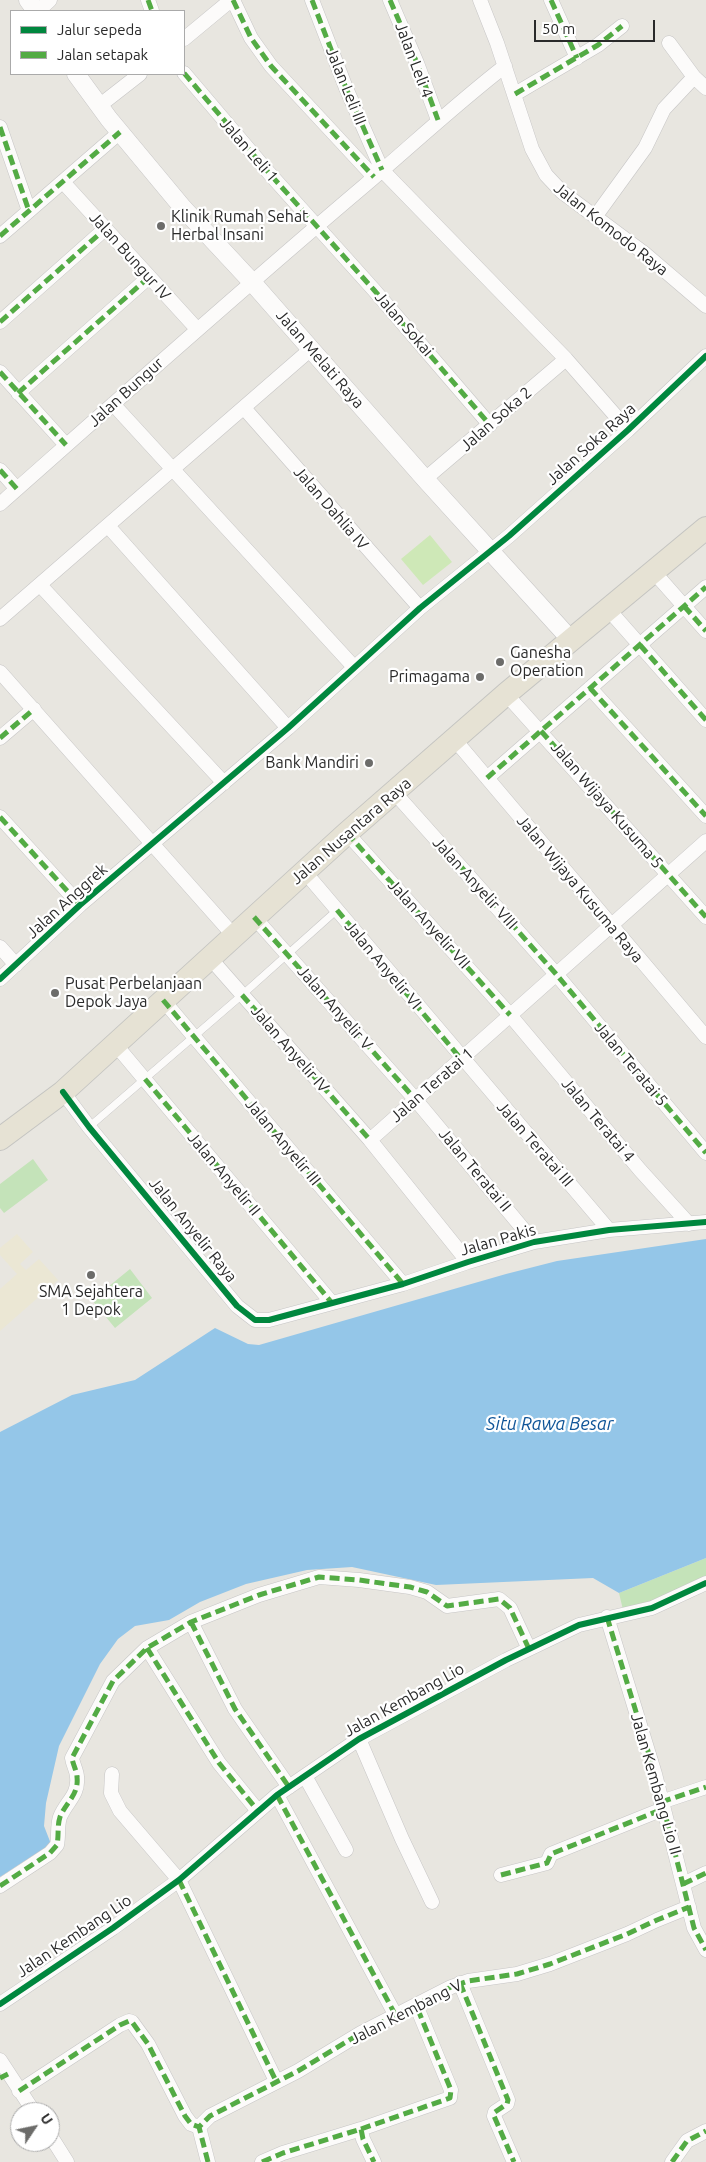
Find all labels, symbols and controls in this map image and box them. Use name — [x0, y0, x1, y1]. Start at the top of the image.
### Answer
legend — [10, 10, 185, 75]
scale bar — [536, 10, 657, 42]
street label: Jalan Leli 4 — [391, 20, 437, 100]
text: 50 m — [542, 20, 575, 37]
text: Jalur sepeda — [57, 21, 142, 38]
street label: Jalan Leli III — [322, 44, 370, 128]
text: Jalan setapak — [57, 46, 148, 63]
street label: Jalan Leli 1 — [216, 114, 282, 186]
street label: Jalan Komodo Raya — [550, 178, 672, 280]
place label: Klinik Rumah Sehat Herbal Insani — [171, 207, 308, 245]
street label: Jalan Bungur IV — [85, 208, 175, 304]
marker: Klinik Rumah Sehat Herbal Insani — [155, 220, 167, 232]
street label: Jalan Sokai — [371, 288, 437, 360]
street label: Jalan Melati Raya — [272, 306, 368, 412]
street label: Jalan Bungur — [85, 353, 167, 431]
street label: Jalan Soka 2 — [456, 383, 536, 455]
street label: Jalan Soka Raya — [543, 399, 639, 489]
street label: Jalan Dahlia IV — [290, 462, 372, 554]
place label: Ganesha Operation — [510, 643, 584, 681]
marker: Ganesha Operation — [494, 656, 506, 668]
place label: Primagama — [389, 667, 470, 687]
marker: Primagama — [474, 671, 486, 683]
street label: Jalan Wijaya Kusuma 5 — [547, 738, 667, 872]
place label: Bank Mandiri — [265, 753, 359, 773]
marker: Bank Mandiri — [363, 757, 375, 769]
street label: Jalan Nusantara Raya — [287, 774, 415, 888]
street label: Jalan Wijaya Kusuma Raya — [513, 811, 647, 967]
street label: Jalan Anyelir VIII — [429, 833, 521, 933]
street label: Jalan Anggrek — [23, 860, 111, 942]
street label: Jalan Anyelir VII — [384, 875, 474, 973]
street label: Jalan Anyelir VI — [341, 917, 425, 1013]
street label: Jalan Anyelir V — [293, 962, 377, 1054]
place label: Pusat Perbelanjaan Depok Jaya — [65, 974, 202, 1012]
marker: Pusat Perbelanjaan Depok Jaya — [49, 987, 61, 999]
street label: Jalan Anyelir IV — [247, 1001, 333, 1097]
street label: Jalan Teratai 5 — [590, 1018, 672, 1110]
street label: Jalan Teratai 1 — [387, 1044, 477, 1126]
street label: Jalan Teratai 4 — [557, 1074, 639, 1166]
street label: Jalan Anyelir III — [241, 1095, 325, 1189]
street label: Jalan Teratai III — [493, 1097, 577, 1191]
street label: Jalan Teratai II — [435, 1124, 515, 1216]
street label: Jalan Anyelir II — [183, 1128, 265, 1220]
street label: Jalan Anyelir Raya — [145, 1174, 241, 1286]
street label: Jalan Pakis — [458, 1220, 538, 1260]
marker: SMA Sejahtera 1 Depok — [85, 1269, 97, 1281]
place label: SMA Sejahtera 1 Depok — [39, 1282, 143, 1320]
water label: Situ Rawa Besar — [486, 1413, 614, 1435]
street label: Jalan Kembang Lio — [341, 1659, 467, 1741]
street label: Jalan Kembang Lio II — [627, 1711, 685, 1857]
street label: Jalan Kembang Lio — [13, 1890, 135, 1982]
street label: Jalan Kembang V — [347, 1975, 465, 2049]
north arrow — [10, 2102, 60, 2152]
text: U — [37, 2111, 56, 2128]

